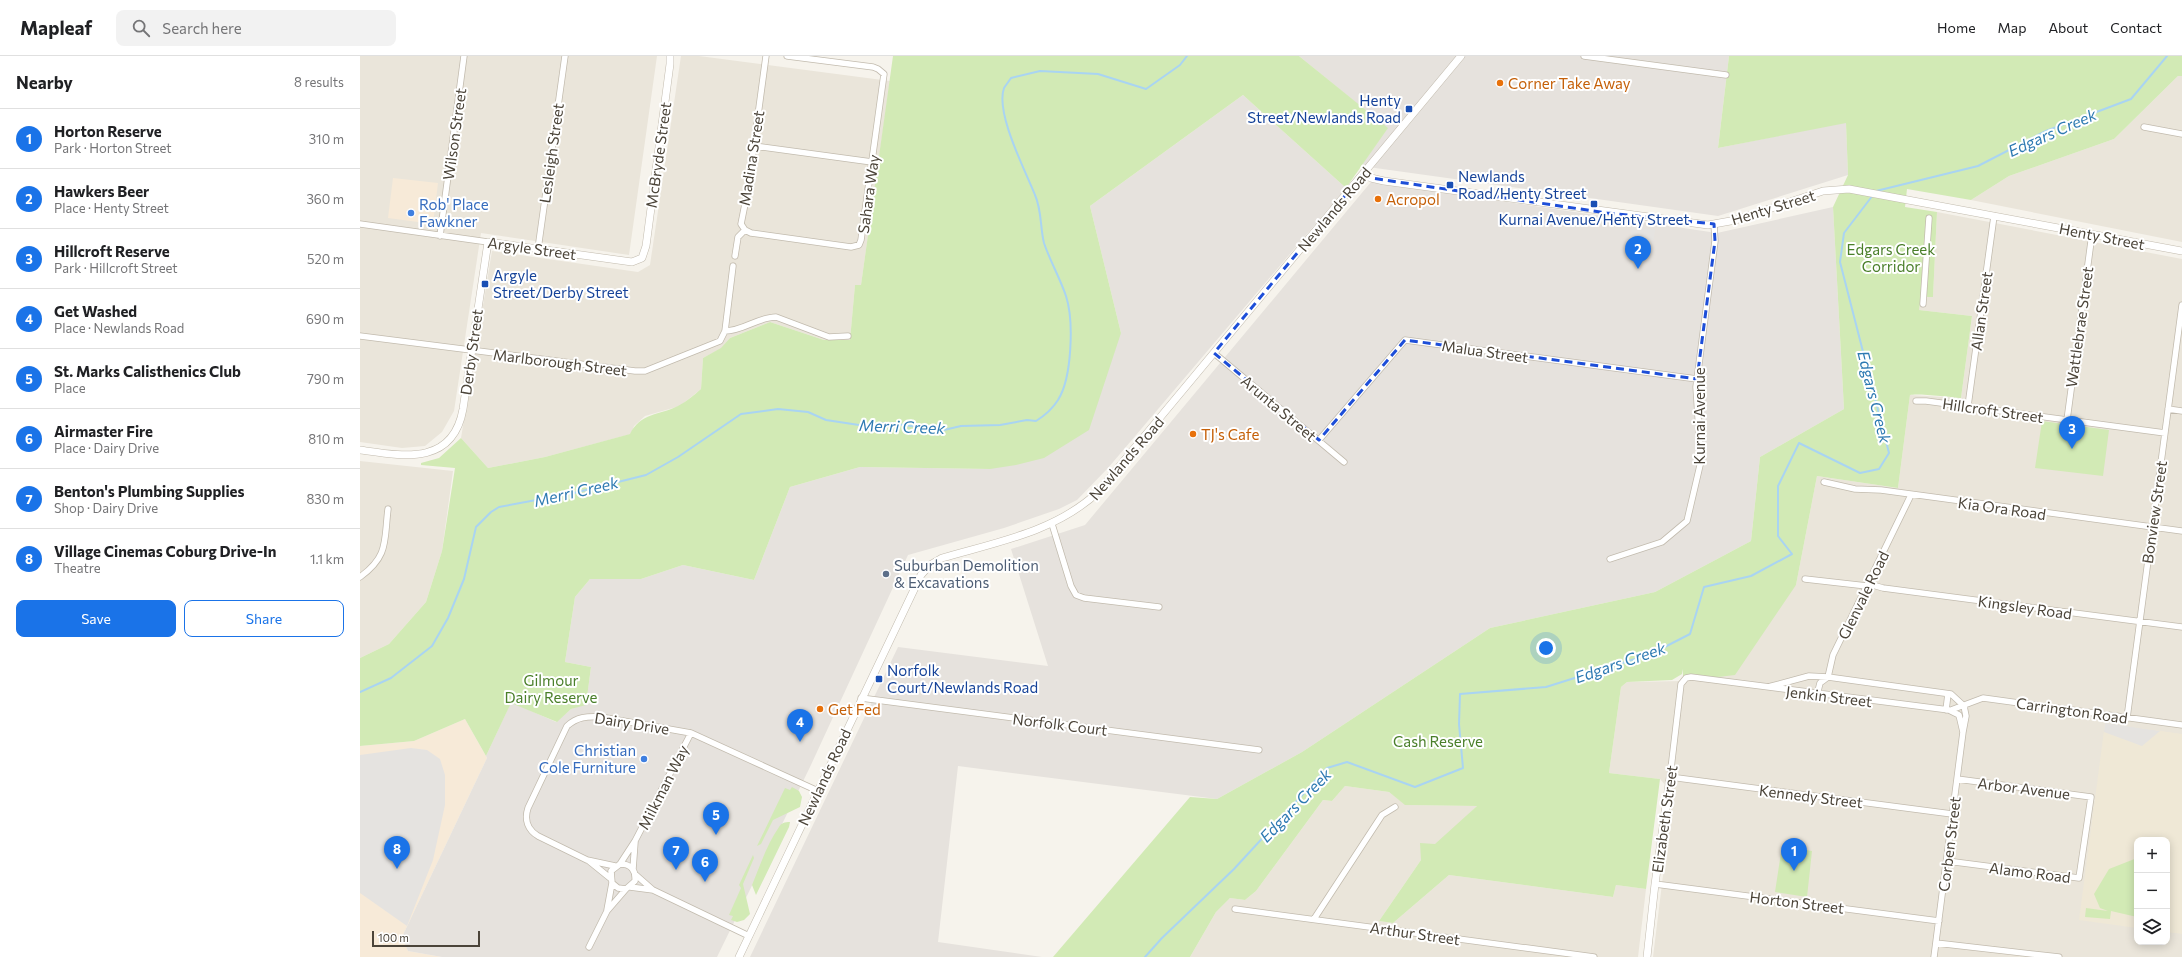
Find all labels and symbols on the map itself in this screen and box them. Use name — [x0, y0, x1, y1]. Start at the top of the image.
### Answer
place label: Corner Take Away — [1508, 74, 1631, 92]
marker: Corner Take Away — [1495, 78, 1505, 88]
street label: Wilson Street — [439, 87, 469, 181]
place label: Henty Street/Newlands Road — [1247, 91, 1401, 126]
street label: McBryde Street — [642, 101, 674, 209]
street label: Lesleigh Street — [535, 102, 567, 204]
marker: Henty Street/Newlands Road — [1404, 104, 1414, 114]
water label: Edgars Creek — [2005, 104, 2099, 160]
street label: Madina Street — [735, 109, 767, 207]
street label: Sahara Way — [854, 153, 882, 235]
street label: Newlands Road — [1293, 163, 1375, 255]
place label: Newlands Road/Henty Street — [1458, 167, 1587, 202]
marker: Newlands Road/Henty Street — [1445, 180, 1455, 190]
street label: Henty Street — [1729, 186, 1817, 228]
place label: Acropol — [1386, 190, 1440, 208]
marker: Acropol — [1373, 194, 1383, 204]
place label: Rob' Place Fawkner — [419, 195, 489, 230]
marker: Kurnai Avenue/Henty Street — [1589, 199, 1599, 209]
marker: Rob' Place Fawkner — [406, 208, 416, 218]
place label: Kurnai Avenue/Henty Street — [1498, 210, 1690, 228]
street label: Henty Street — [2058, 219, 2146, 253]
street label: Argyle Street — [487, 233, 577, 263]
pin: 2 — [1625, 236, 1651, 269]
park label: Edgars Creek Corridor — [1847, 240, 1935, 275]
street label: Wattlebrae Street — [2062, 265, 2096, 389]
place label: Argyle Street/Derby Street — [493, 266, 629, 301]
street label: Allan Street — [1967, 270, 1995, 352]
marker: Argyle Street/Derby Street — [480, 279, 490, 289]
street label: Derby Street — [456, 308, 486, 396]
street label: Malua Street — [1440, 336, 1530, 366]
street label: Marlborough Street — [492, 345, 628, 379]
water label: Edgars Creek — [1854, 349, 1896, 446]
street label: Kurnai Avenue — [1690, 367, 1708, 465]
street label: Arunta Street — [1238, 371, 1320, 445]
street label: Hillcroft Street — [1941, 394, 2045, 426]
street label: Newlands Road — [1085, 413, 1167, 503]
water label: Merri Creek — [859, 415, 946, 437]
pin: 3 — [2059, 416, 2085, 449]
place label: TJ's Cafe — [1201, 425, 1259, 443]
marker: TJ's Cafe — [1188, 429, 1198, 439]
street label: Bonview Street — [2138, 459, 2170, 565]
water label: Merri Creek — [532, 472, 620, 510]
street label: Kia Ora Road — [1957, 493, 2047, 523]
street label: Glenvale Road — [1834, 548, 1892, 642]
place label: Suburban Demolition & Excavations — [894, 556, 1039, 591]
marker: Suburban Demolition & Excavations — [881, 569, 891, 579]
street label: Kingsley Road — [1977, 591, 2073, 623]
water label: Edgars Creek — [1572, 637, 1668, 686]
your location — [1536, 638, 1556, 658]
place label: Norfolk Court/Newlands Road — [887, 661, 1038, 696]
park label: Gilmour Dairy Reserve — [505, 671, 598, 706]
marker: Norfolk Court/Newlands Road — [874, 674, 884, 684]
street label: Jenkin Street — [1785, 682, 1873, 710]
street label: Carrington Road — [2015, 693, 2129, 727]
place label: Get Fed — [828, 700, 881, 718]
marker: Get Fed — [815, 704, 825, 714]
street label: Dairy Drive — [593, 708, 671, 738]
pin: 4 — [787, 709, 813, 742]
street label: Norfolk Court — [1012, 709, 1108, 739]
street label: Newlands Road — [794, 726, 854, 828]
park label: Cash Reserve — [1393, 732, 1483, 750]
place label: Christian Cole Furniture — [539, 741, 636, 776]
street label: Milkman Way — [634, 741, 692, 832]
marker: Christian Cole Furniture — [639, 754, 649, 764]
water label: Edgars Creek — [1255, 764, 1335, 846]
street label: Elizabeth Street — [1648, 764, 1680, 874]
street label: Arbor Avenue — [1977, 773, 2071, 803]
street label: Kennedy Street — [1758, 781, 1864, 811]
street label: Corben Street — [1934, 795, 1964, 893]
pin: 5 — [703, 802, 729, 835]
pin: 8 — [384, 836, 410, 869]
pin: 7 — [663, 837, 689, 870]
pin: 1 — [1781, 838, 1807, 871]
pin: 6 — [692, 849, 718, 882]
street label: Alamo Road — [1988, 858, 2072, 886]
street label: Horton Street — [1749, 887, 1845, 917]
street label: Arthur Street — [1369, 918, 1461, 948]
scale bar — [372, 929, 480, 948]

